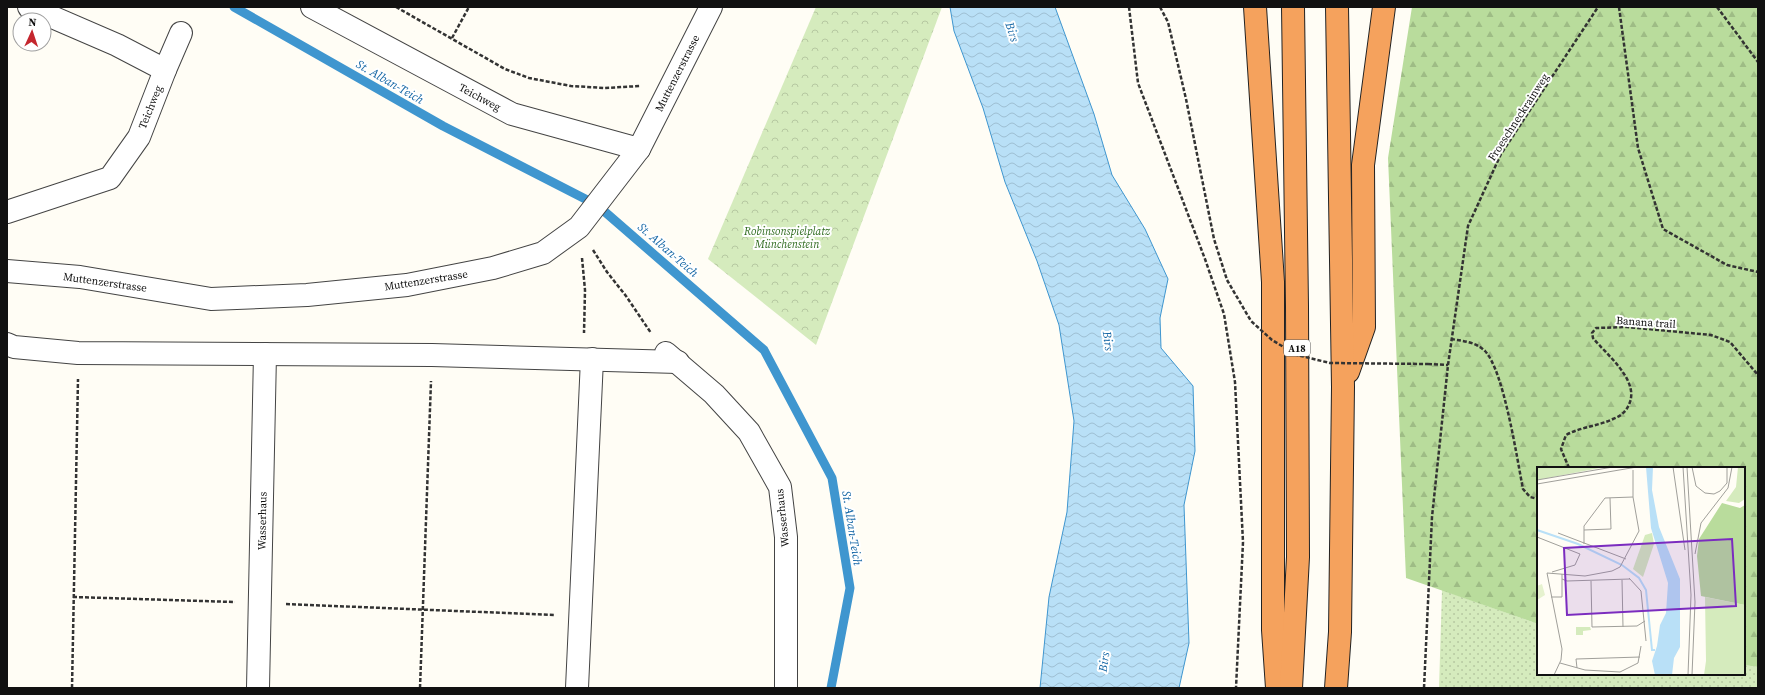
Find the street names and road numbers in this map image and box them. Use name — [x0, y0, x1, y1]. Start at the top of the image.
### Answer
street label: Muttenzerstrasse — [652, 32, 703, 114]
street label: Froeschneckrainweg — [1484, 70, 1553, 164]
street label: Teichweg — [456, 80, 504, 115]
street label: Teichweg — [135, 83, 166, 131]
street label: Muttenzerstrasse — [383, 266, 469, 295]
street label: Muttenzerstrasse — [62, 269, 148, 296]
street label: Banana trail — [1616, 313, 1676, 332]
road number: A18 — [1284, 340, 1310, 356]
street label: Wasserhaus — [772, 488, 793, 548]
street label: Wasserhaus — [254, 491, 271, 550]

